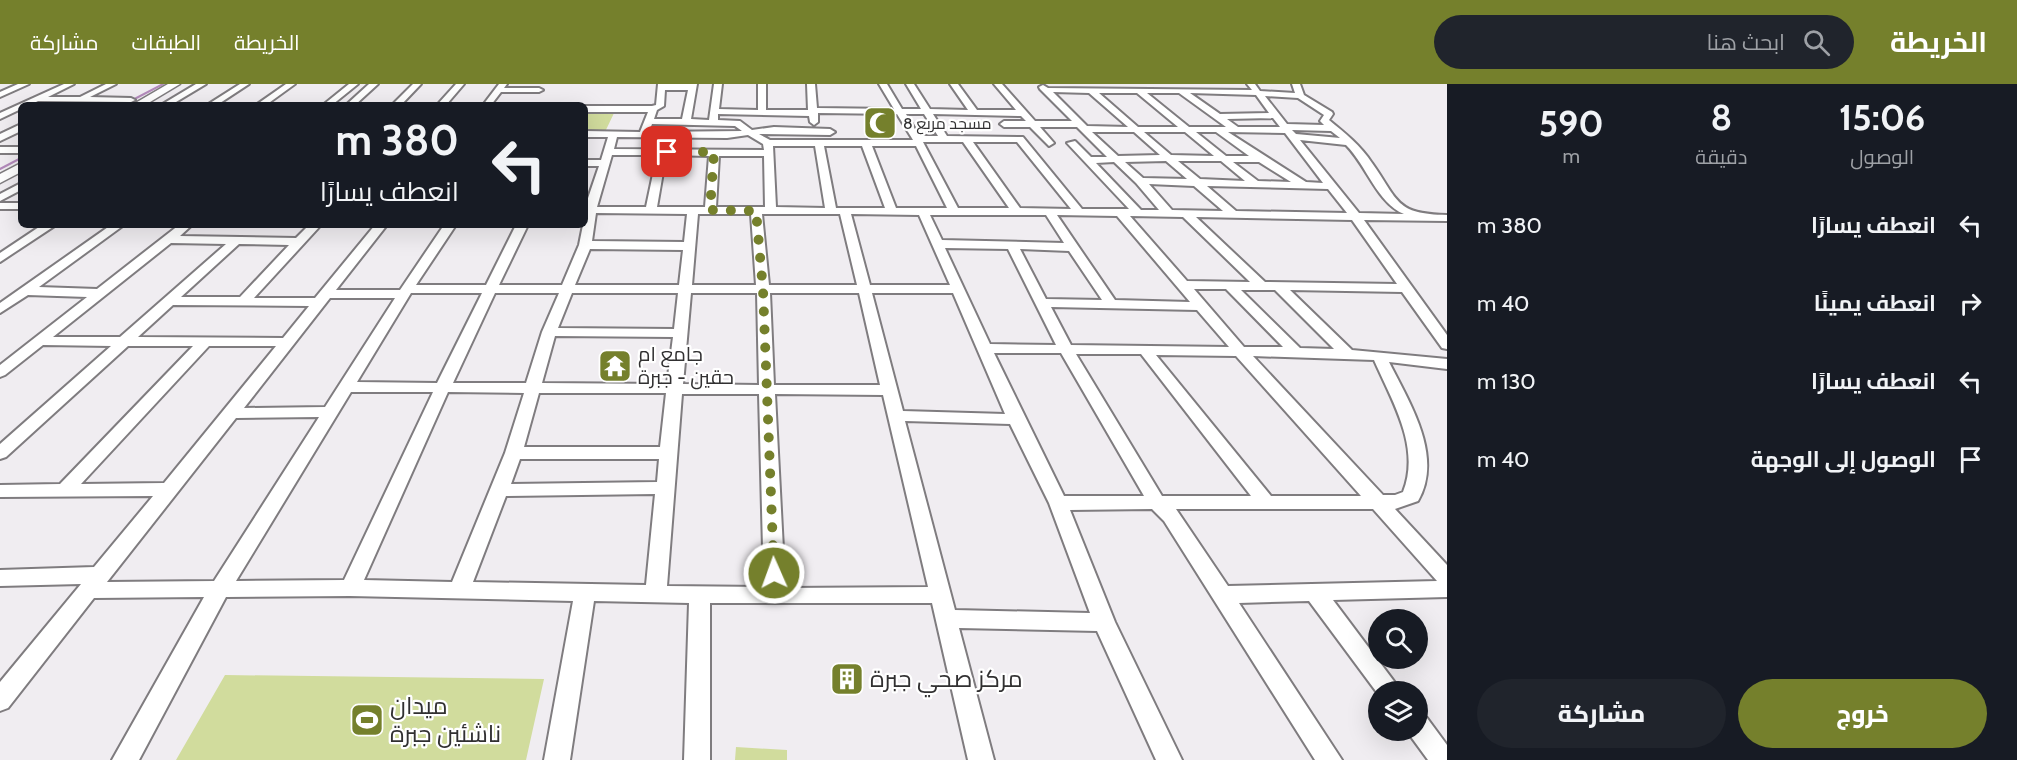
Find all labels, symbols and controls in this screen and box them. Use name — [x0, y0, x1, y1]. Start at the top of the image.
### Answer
search box — [1434, 15, 1854, 69]
text: الخريطة — [1890, 25, 1987, 59]
icon: search — [1800, 26, 1833, 59]
text: ابحث هنا — [1707, 29, 1785, 56]
text: مشاركة — [30, 30, 99, 55]
text: الطبقات — [132, 30, 201, 55]
text: الخريطة — [234, 30, 300, 55]
text: 8 — [1711, 95, 1732, 139]
text: 15:06 — [1839, 95, 1925, 139]
text: 590 — [1539, 101, 1604, 145]
mosque icon: مسجد مربع 8 — [862, 105, 898, 141]
text: 380 m — [335, 114, 459, 166]
place label: مسجد مربع 8 — [903, 114, 992, 135]
icon: left — [480, 126, 558, 204]
pin — [641, 126, 692, 177]
icon: arrive — [650, 135, 683, 168]
text: m — [1562, 144, 1580, 168]
text: دقيقة — [1695, 145, 1747, 169]
text: الوصول — [1850, 145, 1914, 169]
text: انعطف يسارًا — [320, 175, 459, 208]
icon: left — [1954, 209, 1987, 242]
text: 380 m — [1477, 212, 1542, 239]
text: انعطف يسارًا — [1811, 212, 1936, 239]
icon: right — [1954, 287, 1987, 320]
text: 40 m — [1477, 290, 1529, 317]
text: انعطف يمينًا — [1814, 290, 1936, 317]
place label: جامع ام حقين - جبرة — [638, 342, 734, 390]
temple icon: جامع ام حقين - جبرة — [597, 348, 633, 384]
icon: left — [1954, 365, 1987, 398]
text: 130 m — [1477, 368, 1536, 395]
text: انعطف يسارًا — [1811, 368, 1936, 395]
icon: arrive — [1954, 443, 1987, 476]
text: 40 m — [1477, 446, 1529, 473]
text: الوصول إلى الوجهة — [1751, 446, 1936, 473]
position arrow — [742, 541, 806, 605]
map controls — [1368, 609, 1428, 741]
button: search — [1368, 609, 1428, 669]
building icon: مركز صحي جبرة — [829, 661, 865, 697]
place label: مركز صحي جبرة — [870, 664, 1023, 698]
button: مشاركة — [1477, 679, 1726, 748]
button: خروج — [1738, 679, 1987, 748]
button: layers — [1368, 681, 1428, 741]
place label: ميدان ناشئين جبرة — [390, 691, 501, 748]
sports icon: ميدان ناشئين جبرة — [349, 702, 385, 738]

